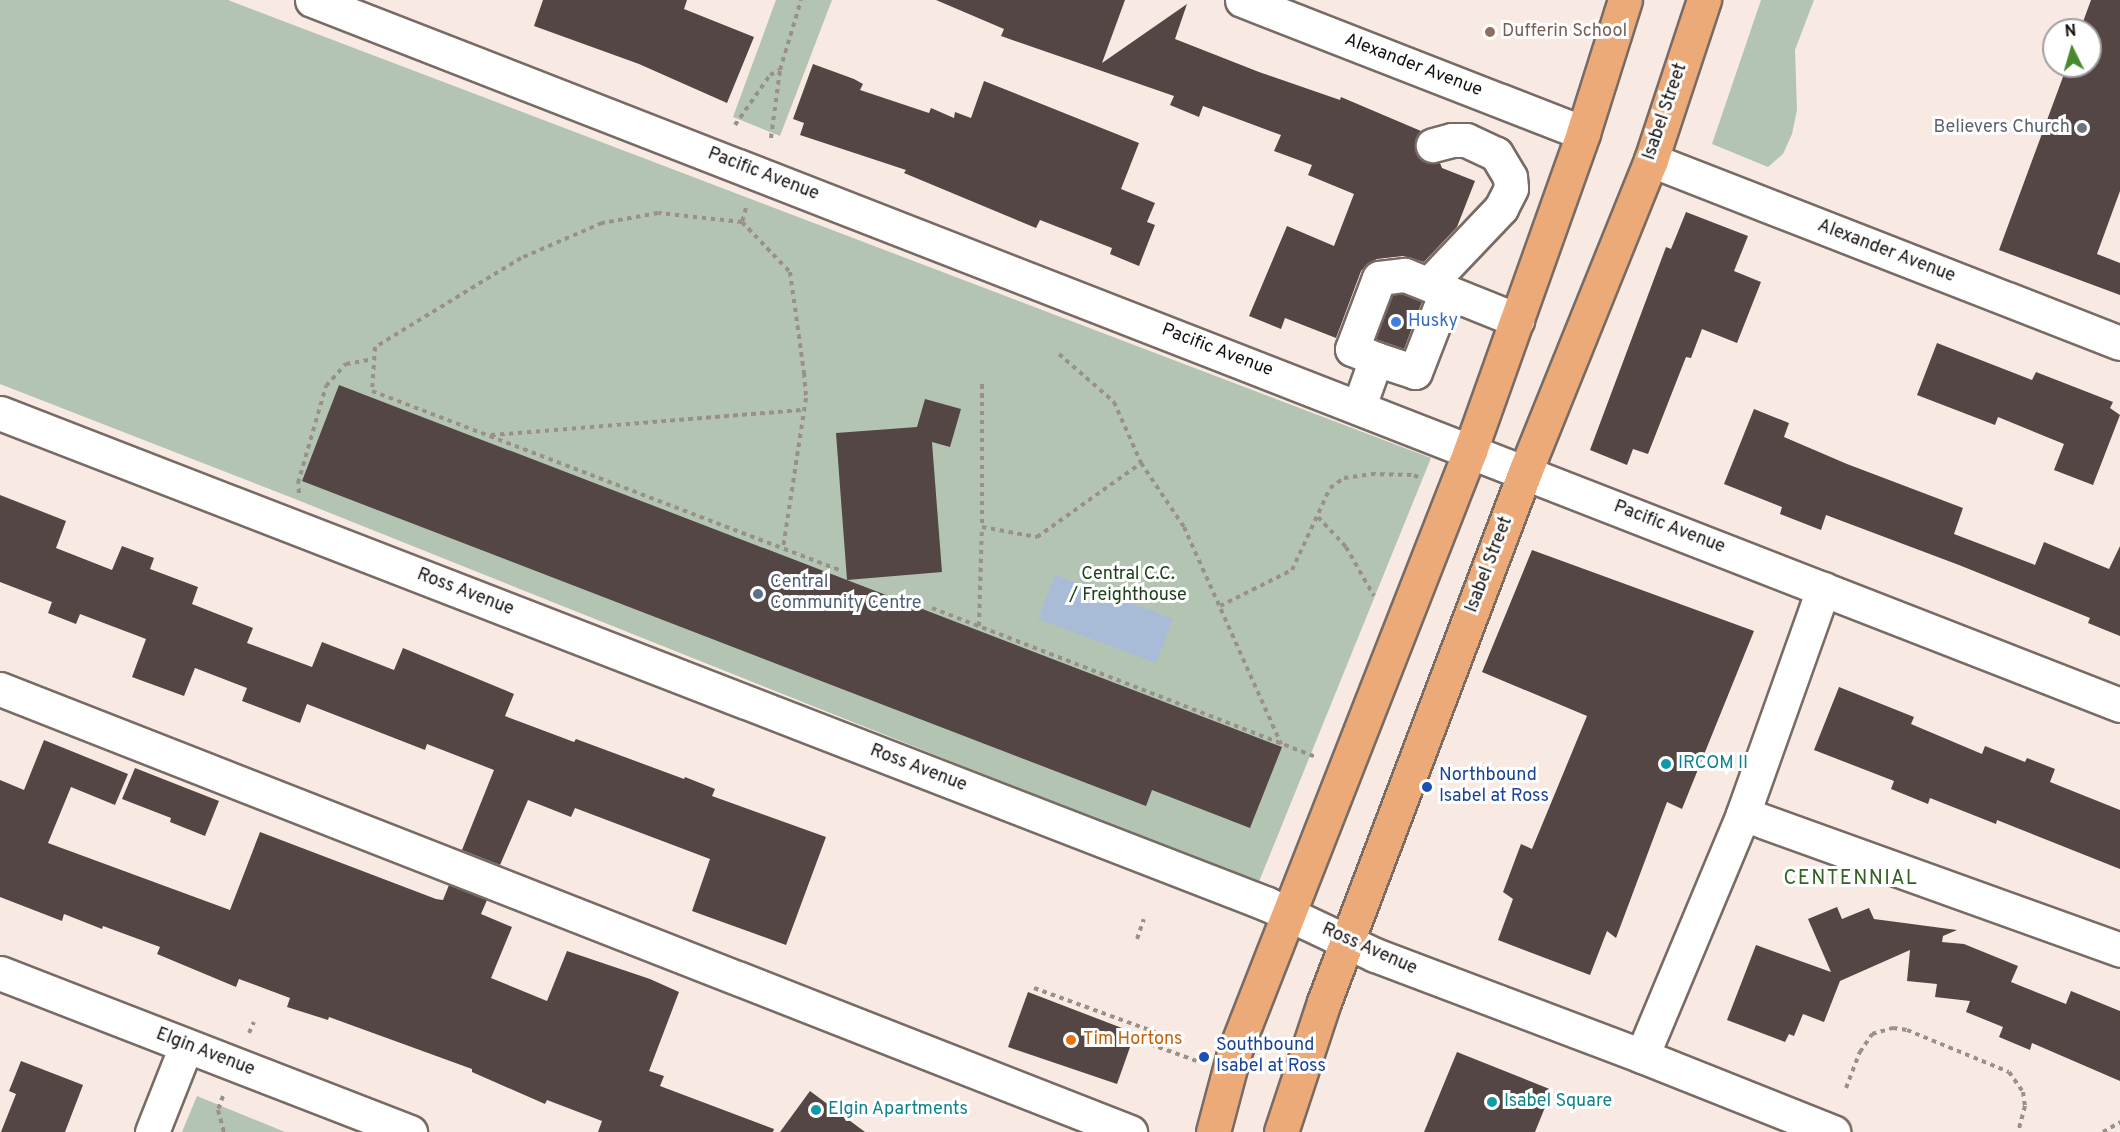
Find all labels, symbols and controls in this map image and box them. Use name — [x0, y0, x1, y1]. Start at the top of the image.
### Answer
north arrow — [2042, 18, 2102, 78]
place label: Dufferin School — [1502, 21, 1627, 43]
text: N — [2064, 22, 2077, 43]
marker: Dufferin School — [1483, 25, 1497, 39]
street label: Alexander Avenue — [1341, 30, 1485, 102]
street label: Isabel Street — [1639, 61, 1693, 163]
place label: Believers Church — [1934, 117, 2070, 139]
marker: Believers Church — [2075, 121, 2089, 135]
street label: Pacific Avenue — [704, 144, 822, 206]
street label: Alexander Avenue — [1814, 216, 1958, 288]
place label: Husky — [1408, 311, 1458, 333]
marker: Husky — [1389, 315, 1403, 329]
street label: Pacific Avenue — [1158, 320, 1276, 382]
street label: Pacific Avenue — [1610, 497, 1728, 559]
street label: Isabel Street — [1462, 514, 1518, 616]
street label: Ross Avenue — [413, 565, 517, 621]
park label: Central C.C. / Freighthouse — [1069, 565, 1187, 608]
place label: Central Community Centre — [770, 573, 921, 616]
marker: Central Community Centre — [751, 587, 765, 601]
street label: Ross Avenue — [866, 741, 970, 797]
place label: IRCOM II — [1678, 753, 1748, 775]
marker: IRCOM II — [1659, 757, 1673, 771]
place label: Northbound Isabel at Ross — [1439, 766, 1549, 808]
marker: Northbound Isabel at Ross — [1420, 780, 1434, 794]
district label: CENTENNIAL — [1784, 867, 1918, 891]
street label: Ross Avenue — [1318, 919, 1420, 981]
street label: Elgin Avenue — [152, 1024, 258, 1082]
place label: Tim Hortons — [1083, 1029, 1183, 1051]
marker: Tim Hortons — [1064, 1033, 1078, 1047]
place label: Southbound Isabel at Ross — [1216, 1036, 1326, 1078]
marker: Southbound Isabel at Ross — [1197, 1050, 1211, 1064]
place label: Isabel Square — [1504, 1091, 1612, 1113]
marker: Isabel Square — [1485, 1095, 1499, 1109]
place label: Elgin Apartments — [828, 1099, 969, 1121]
marker: Elgin Apartments — [809, 1103, 823, 1117]

